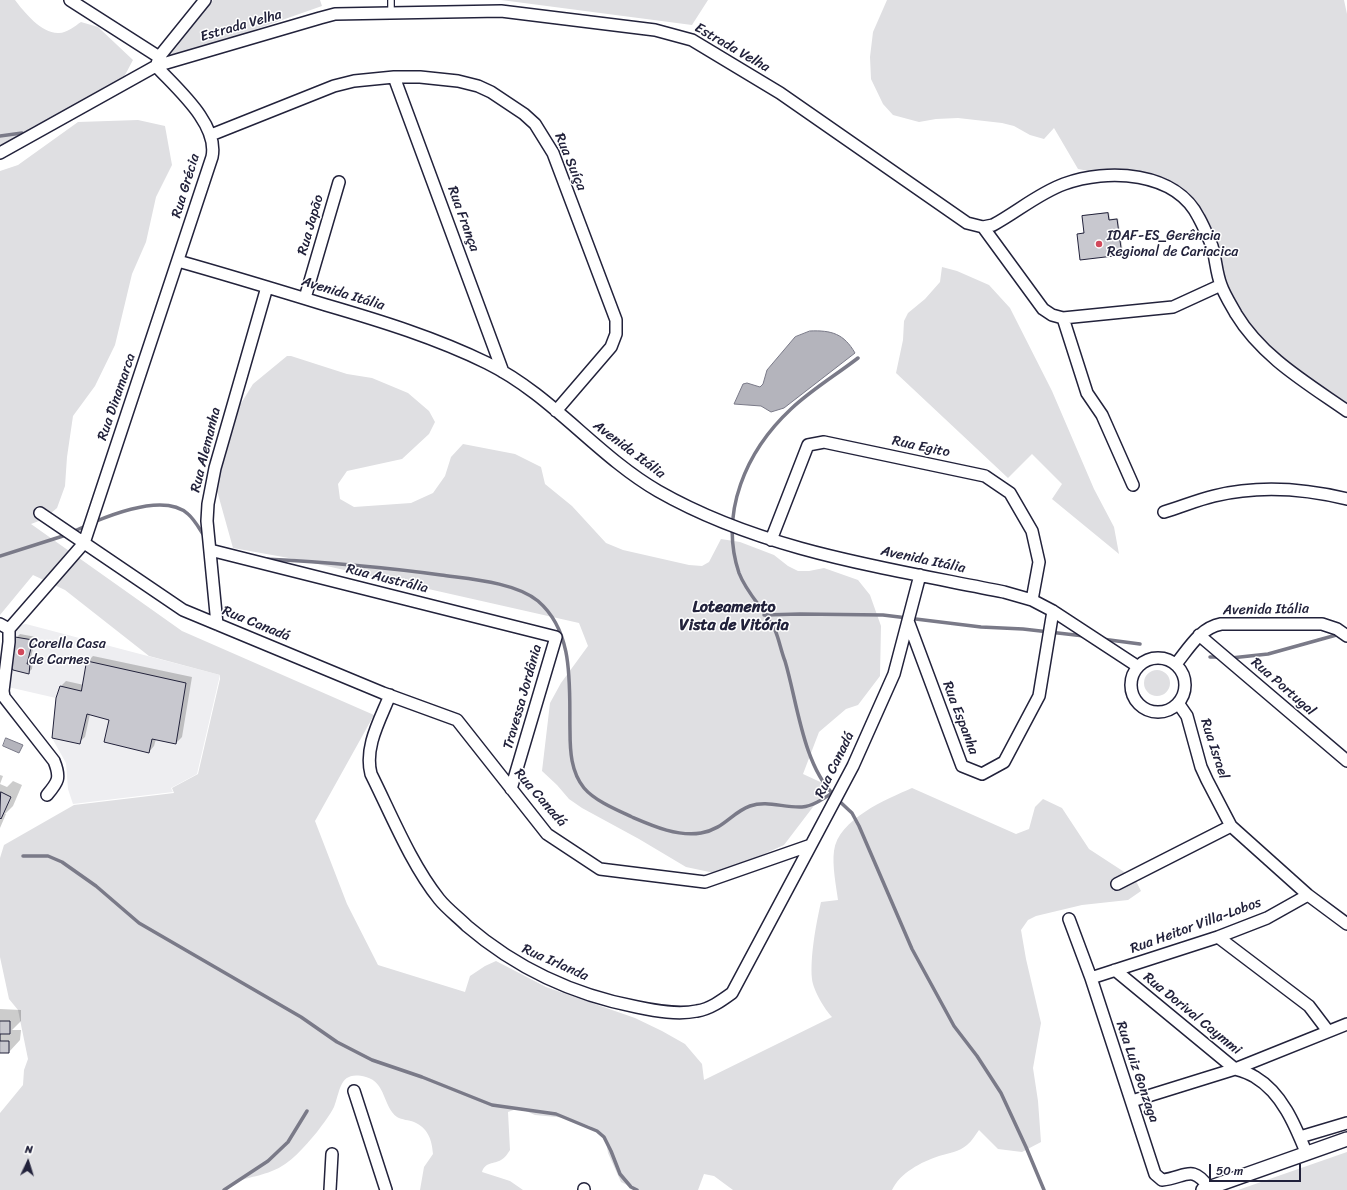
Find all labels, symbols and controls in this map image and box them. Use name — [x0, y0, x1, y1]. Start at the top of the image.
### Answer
street label: Estrada Velha — [198, 6, 284, 46]
street label: Estrada Velha — [691, 20, 773, 76]
street label: Rua Suíça — [550, 131, 590, 193]
street label: Rua Grécia — [168, 152, 204, 220]
street label: Rua França — [443, 184, 483, 254]
street label: Rua Japão — [294, 193, 328, 257]
place label: IDAF-ES_Gerência Regional de Cariacica — [1107, 228, 1238, 260]
marker: IDAF-ES_Gerência Regional de Cariacica — [1094, 239, 1104, 249]
street label: Avenida Itália — [299, 273, 387, 315]
street label: Rua Dinamarca — [94, 351, 140, 443]
street label: Rua Alemanha — [187, 406, 225, 494]
street label: Avenida Itália — [590, 417, 668, 483]
street label: Rua Egito — [891, 433, 951, 461]
street label: Avenida Itália — [879, 543, 967, 577]
street label: Rua Austrália — [344, 561, 430, 597]
district label: Loteamento Vista de Vitória — [679, 598, 789, 636]
street label: Avenida Itália — [1223, 601, 1309, 619]
street label: Rua Canadá — [220, 603, 292, 645]
place label: Corella Casa de Carnes — [29, 636, 106, 668]
street label: Travessa Jordânia — [500, 643, 546, 751]
marker: Corella Casa de Carnes — [16, 647, 26, 657]
street label: Rua Portugal — [1247, 655, 1319, 719]
street label: Rua Espanha — [938, 679, 982, 757]
street label: Rua Israel — [1196, 717, 1232, 781]
street label: Rua Canadá — [812, 729, 858, 801]
street label: Rua Canadá — [510, 766, 570, 830]
street label: Rua Heitor Villa-Lobos — [1128, 894, 1264, 958]
street label: Rua Irlanda — [519, 941, 591, 985]
street label: Rua Dorival Caymmi — [1140, 969, 1244, 1059]
street label: Rua Luiz Gonzaga — [1112, 1019, 1162, 1125]
text: N — [24, 1140, 33, 1159]
north arrow — [8, 1142, 48, 1182]
scale bar — [1211, 1156, 1303, 1182]
text: 50 m — [1216, 1160, 1243, 1182]

